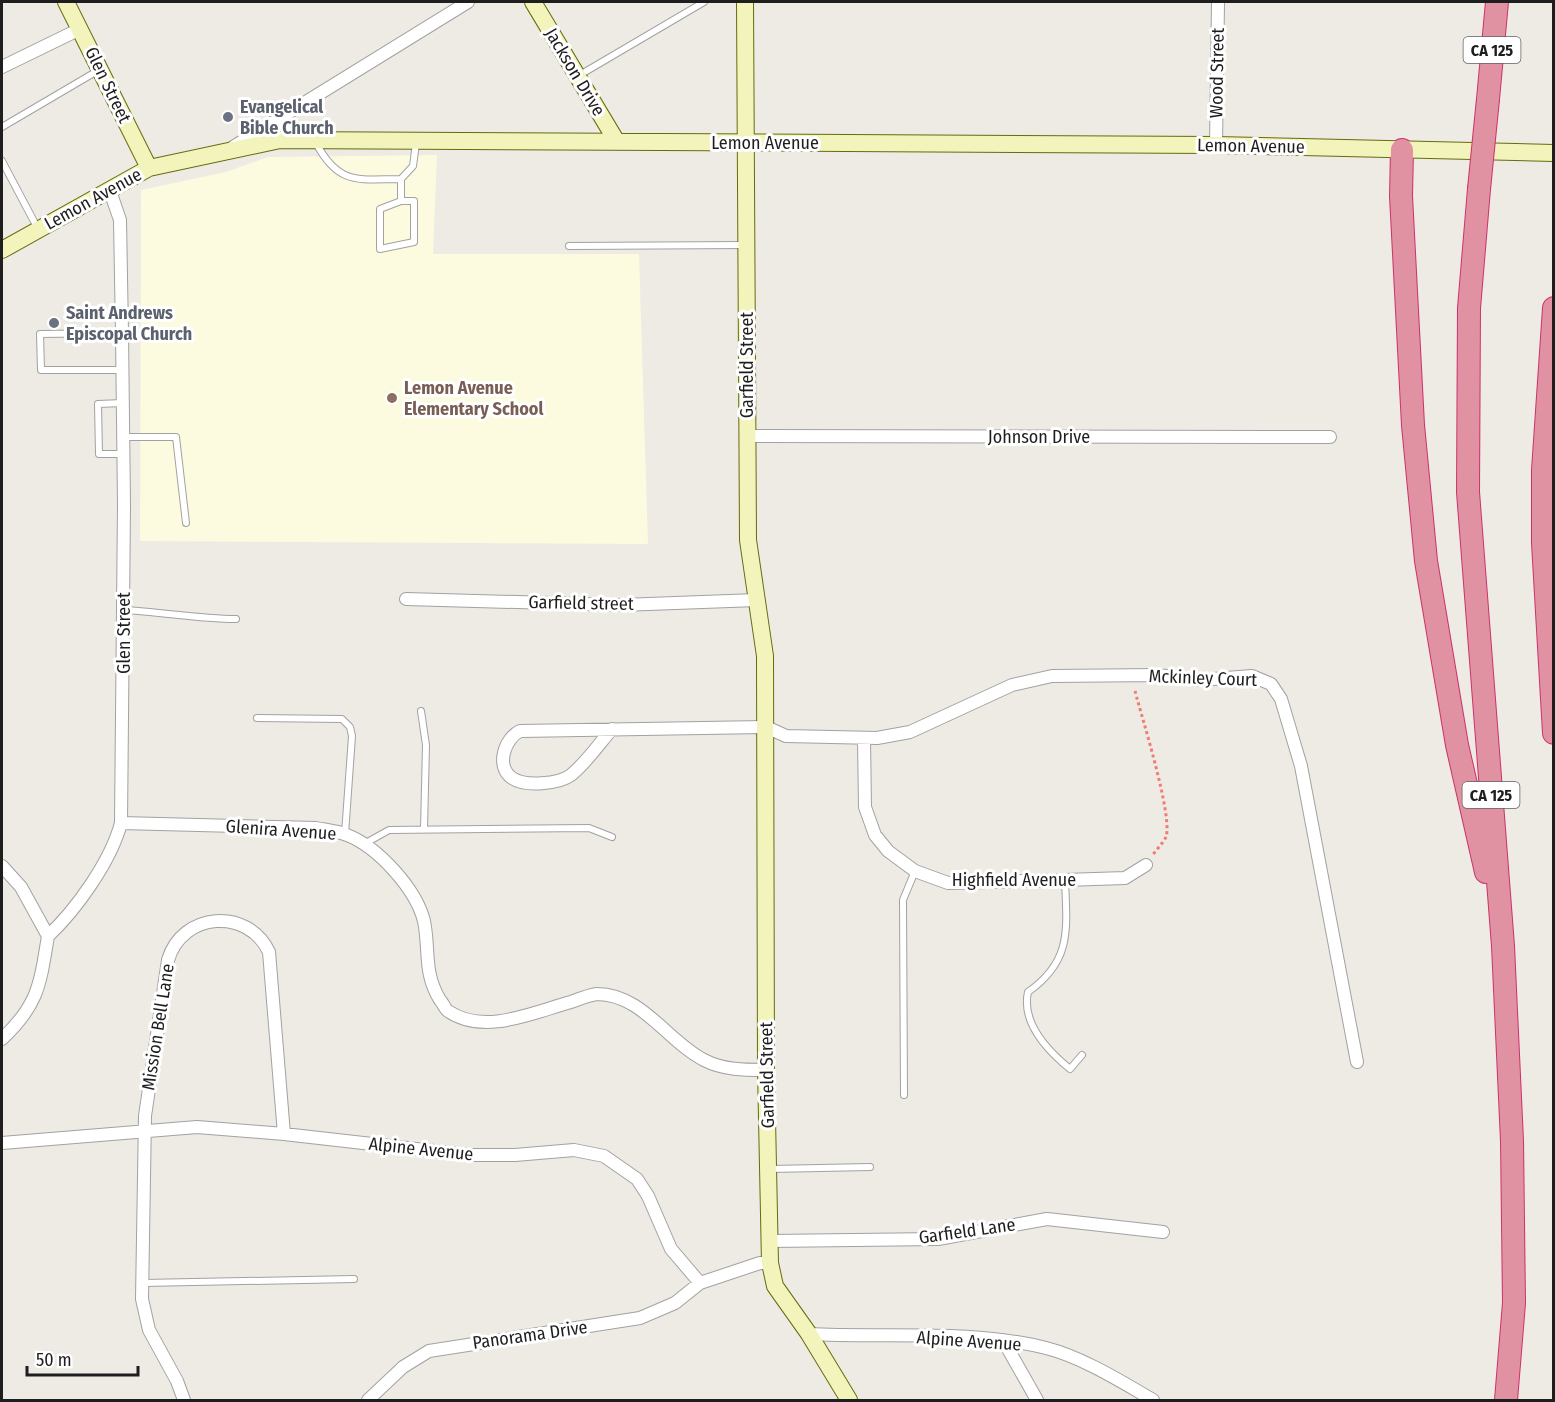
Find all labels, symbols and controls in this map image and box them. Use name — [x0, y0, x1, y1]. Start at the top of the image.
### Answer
street label: Jackson Drive — [540, 24, 610, 120]
street label: Wood Street — [1205, 28, 1229, 118]
road number: CA 125 — [1464, 37, 1520, 63]
street label: Glen Street — [80, 43, 136, 127]
place label: Evangelical Bible Church — [240, 96, 334, 139]
marker: Evangelical Bible Church — [221, 110, 235, 124]
street label: Lemon Avenue — [711, 132, 819, 154]
street label: Lemon Avenue — [1197, 134, 1305, 158]
street label: Lemon Avenue — [41, 163, 145, 235]
place label: Saint Andrews Episcopal Church — [66, 302, 192, 345]
street label: Garfield Street — [736, 312, 758, 418]
marker: Saint Andrews Episcopal Church — [47, 316, 61, 330]
place label: Lemon Avenue Elementary School — [404, 377, 543, 420]
marker: Lemon Avenue Elementary School — [385, 391, 399, 405]
street label: Johnson Drive — [988, 426, 1090, 448]
street label: Garfield street — [528, 591, 634, 615]
street label: Glen Street — [113, 592, 135, 674]
street label: Mckinley Court — [1148, 665, 1258, 691]
road number: CA 125 — [1462, 782, 1520, 808]
street label: Glenira Avenue — [225, 815, 337, 845]
street label: Highfield Avenue — [952, 869, 1076, 891]
street label: Mission Bell Lane — [137, 962, 179, 1092]
street label: Garfield Street — [755, 1021, 779, 1128]
street label: Alpine Avenue — [368, 1133, 474, 1165]
street label: Garfield Lane — [917, 1213, 1017, 1249]
street label: Panorama Drive — [471, 1316, 589, 1354]
street label: Alpine Avenue — [916, 1326, 1022, 1356]
scale bar — [27, 1339, 138, 1377]
text: 50 m — [36, 1349, 72, 1371]

